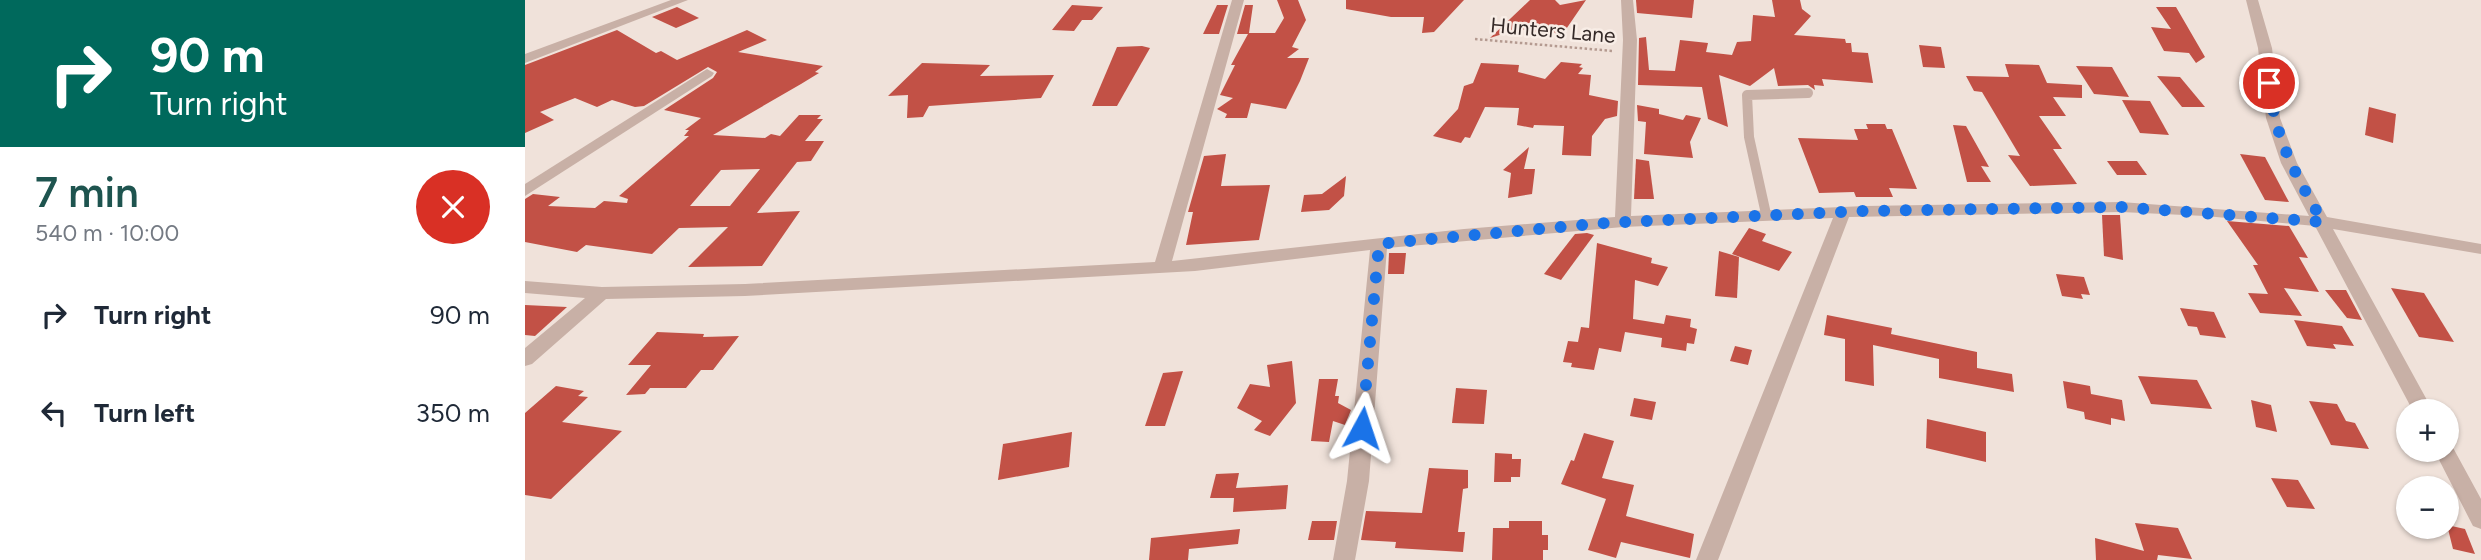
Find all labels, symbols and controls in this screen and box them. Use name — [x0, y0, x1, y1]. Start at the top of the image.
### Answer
street label: Hunters Lane — [1489, 12, 1617, 48]
text: 90 m — [150, 25, 265, 84]
icon: right — [35, 28, 126, 119]
pin — [2239, 53, 2299, 113]
icon: arrive — [2250, 64, 2288, 102]
text: Turn right — [150, 85, 288, 123]
text: 7 min — [35, 167, 139, 218]
button: close — [416, 170, 490, 244]
text: 540 m · 10:00 — [35, 219, 179, 247]
icon: right — [35, 296, 73, 334]
text: Turn right — [94, 299, 211, 331]
text: 90 m — [430, 299, 490, 331]
position arrow — [1325, 391, 1399, 465]
icon: left — [35, 394, 73, 432]
text: Turn left — [94, 397, 195, 429]
text: 350 m — [416, 397, 490, 429]
map controls — [2396, 399, 2459, 539]
button: + — [2396, 399, 2459, 462]
button: − — [2396, 476, 2459, 539]

